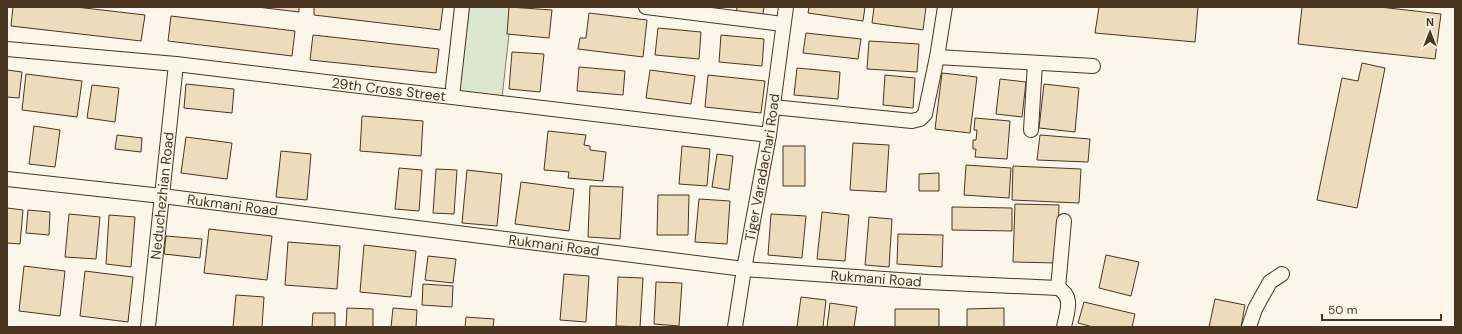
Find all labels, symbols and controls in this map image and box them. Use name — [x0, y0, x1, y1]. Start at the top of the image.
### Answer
north arrow — [1410, 12, 1450, 52]
text: N — [1426, 15, 1434, 29]
street label: 29th Cross Street — [331, 74, 447, 105]
street label: Tiger Varadachari Road — [740, 92, 783, 243]
street label: Neduchezhian Road — [146, 131, 178, 261]
street label: Rukmani Road — [186, 190, 279, 219]
street label: Rukmani Road — [508, 231, 600, 260]
street label: Rukmani Road — [830, 266, 922, 291]
scale bar — [1322, 296, 1441, 322]
text: 50 m — [1328, 302, 1357, 318]

